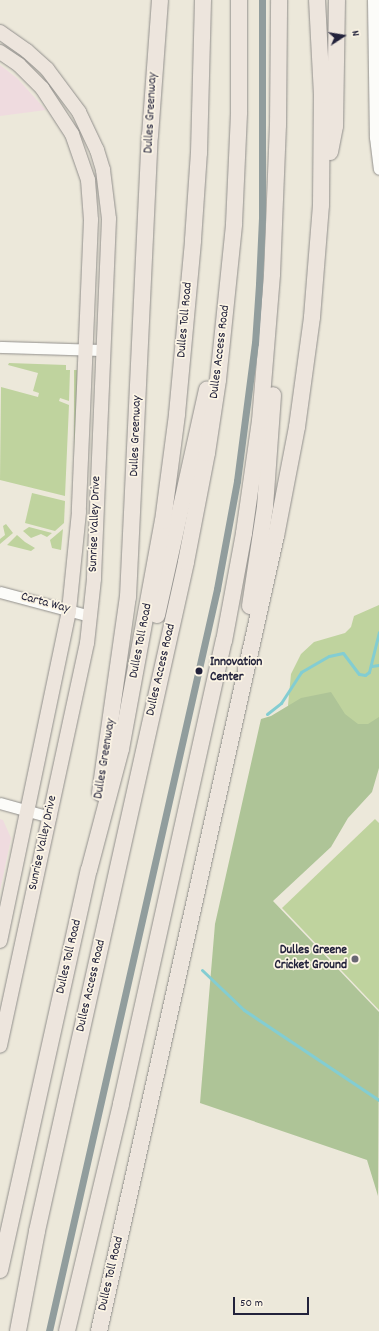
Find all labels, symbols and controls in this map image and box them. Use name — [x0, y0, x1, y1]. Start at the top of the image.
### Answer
north arrow — [323, 16, 363, 56]
text: N — [346, 29, 363, 38]
street label: Dulles Greenway — [142, 72, 162, 154]
street label: Dulles Toll Road — [175, 281, 197, 359]
street label: Dulles Access Road — [208, 304, 234, 400]
street label: Dulles Greenway — [128, 395, 146, 477]
street label: Sunrise Valley Drive — [87, 476, 105, 572]
street label: Carta Way — [19, 590, 71, 618]
street label: Dulles Toll Road — [127, 602, 157, 680]
street label: Dulles Access Road — [144, 622, 180, 718]
place label: Innovation Center — [210, 656, 262, 687]
marker: Innovation Center — [192, 664, 206, 678]
street label: Dulles Greenway — [92, 718, 120, 800]
street label: Sunrise Valley Drive — [26, 794, 62, 892]
street label: Dulles Toll Road — [54, 918, 86, 996]
street label: Dulles Access Road — [74, 938, 110, 1034]
place label: Dulles Greene Cricket Ground — [274, 944, 347, 975]
marker: Dulles Greene Cricket Ground — [350, 954, 360, 964]
street label: Dulles Toll Road — [96, 1235, 128, 1313]
scale bar — [235, 1289, 311, 1315]
text: 50 m — [240, 1295, 263, 1312]

